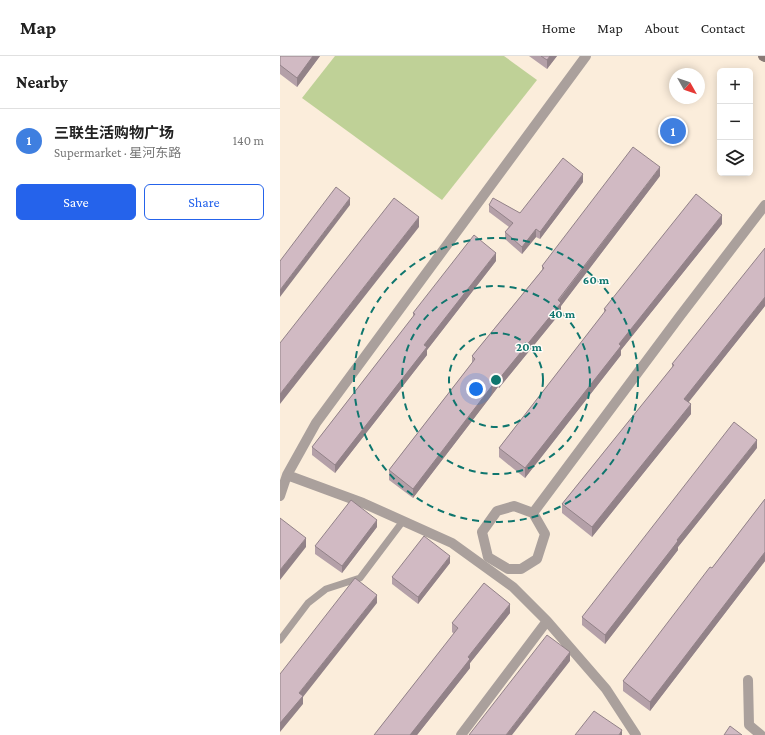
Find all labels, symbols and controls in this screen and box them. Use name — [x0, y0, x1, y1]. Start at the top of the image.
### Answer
text: Map — [20, 17, 56, 38]
text: Home — [542, 20, 575, 36]
text: Map — [597, 20, 623, 36]
text: About — [645, 20, 679, 36]
text: Contact — [701, 20, 745, 36]
north arrow — [669, 68, 705, 104]
map controls — [717, 68, 753, 176]
button: + — [717, 68, 753, 104]
text: Nearby — [16, 73, 68, 92]
button: − — [717, 104, 753, 140]
pin: 1 — [660, 116, 686, 146]
text: 三联生活购物广场 — [54, 125, 174, 141]
text: 1 — [27, 133, 31, 148]
text: 140 m — [233, 133, 264, 148]
button: layers — [717, 140, 753, 176]
text: Supermarket · 星河东路 — [54, 145, 181, 160]
button: Save — [16, 184, 136, 220]
button: Share — [144, 184, 264, 220]
text: 60 m — [583, 273, 610, 287]
text: 40 m — [549, 307, 576, 321]
text: 20 m — [516, 340, 543, 354]
centre of rings — [489, 373, 503, 387]
your location — [466, 379, 486, 399]

